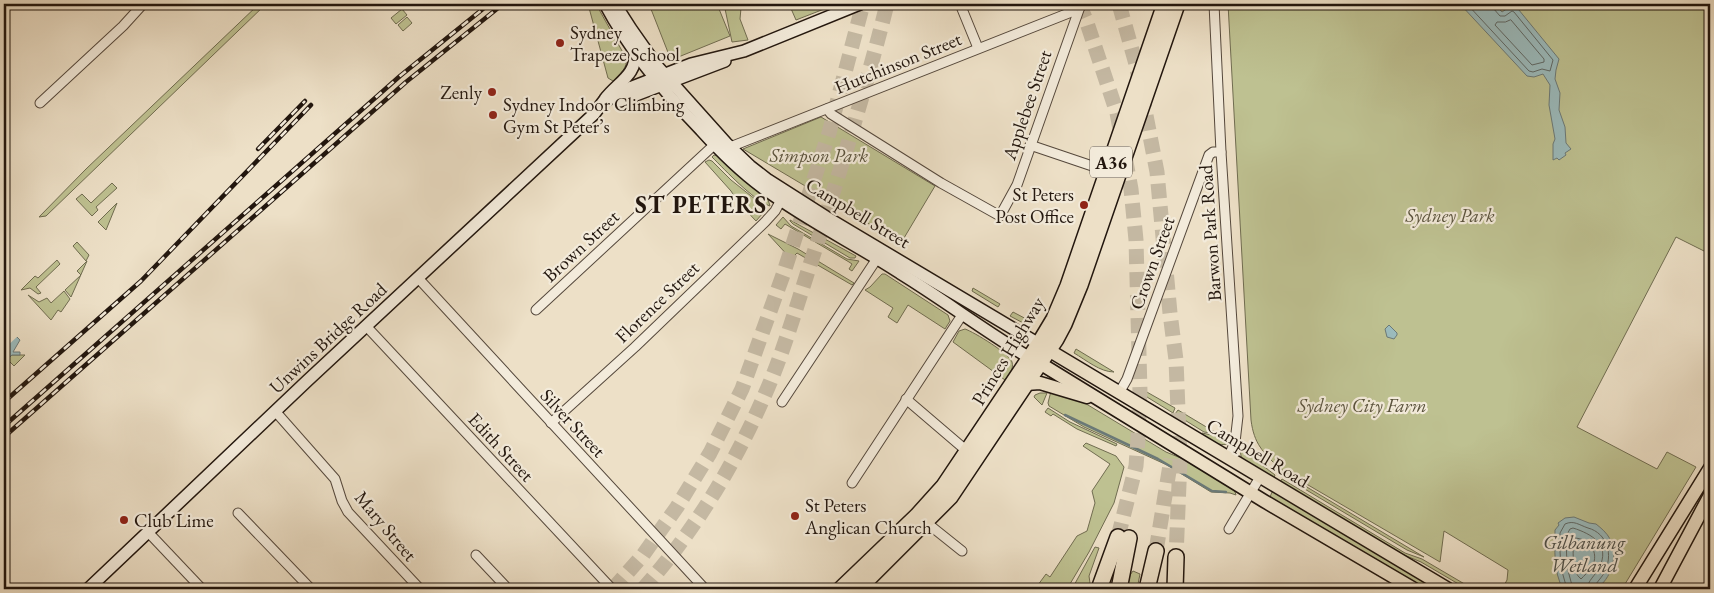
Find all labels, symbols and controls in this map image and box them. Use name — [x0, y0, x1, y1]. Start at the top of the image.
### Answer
place label: Sydney Trapeze School — [570, 20, 680, 67]
street label: Hutchinson Street — [831, 26, 965, 100]
marker: Sydney Trapeze School — [554, 37, 566, 49]
street label: Applebee Street — [996, 47, 1057, 164]
place label: Zenly — [440, 80, 483, 105]
marker: Zenly — [486, 86, 498, 98]
place label: Sydney Indoor Climbing Gym St Peter’s — [503, 92, 685, 139]
marker: Sydney Indoor Climbing Gym St Peter’s — [487, 109, 499, 121]
park label: Simpson Park — [769, 143, 869, 168]
road number: A36 — [1090, 146, 1132, 178]
street label: Barwon Park Road — [1193, 164, 1227, 302]
street label: Campbell Street — [801, 172, 915, 254]
place label: St Peters Post Office — [995, 182, 1074, 229]
district label: ST PETERS — [635, 189, 767, 220]
marker: St Peters Post Office — [1078, 199, 1090, 211]
park label: Sydney Park — [1404, 203, 1495, 228]
street label: Brown Street — [538, 204, 624, 288]
street label: Crown Street — [1124, 213, 1180, 313]
street label: Florence Street — [610, 256, 704, 348]
street label: Unwins Bridge Road — [264, 277, 392, 399]
street label: Princes Highway — [966, 292, 1051, 410]
street label: Silver Street — [535, 383, 611, 463]
park label: Sydney City Farm — [1296, 393, 1427, 418]
street label: Edith Street — [463, 407, 539, 487]
street label: Campbell Road — [1202, 413, 1314, 494]
street label: Mary Street — [349, 486, 423, 566]
place label: St Peters Anglican Church — [804, 493, 932, 540]
place label: Club Lime — [134, 508, 214, 533]
marker: St Peters Anglican Church — [789, 510, 801, 522]
marker: Club Lime — [118, 514, 130, 526]
water label: Gilbanung Wetland — [1543, 529, 1626, 578]

